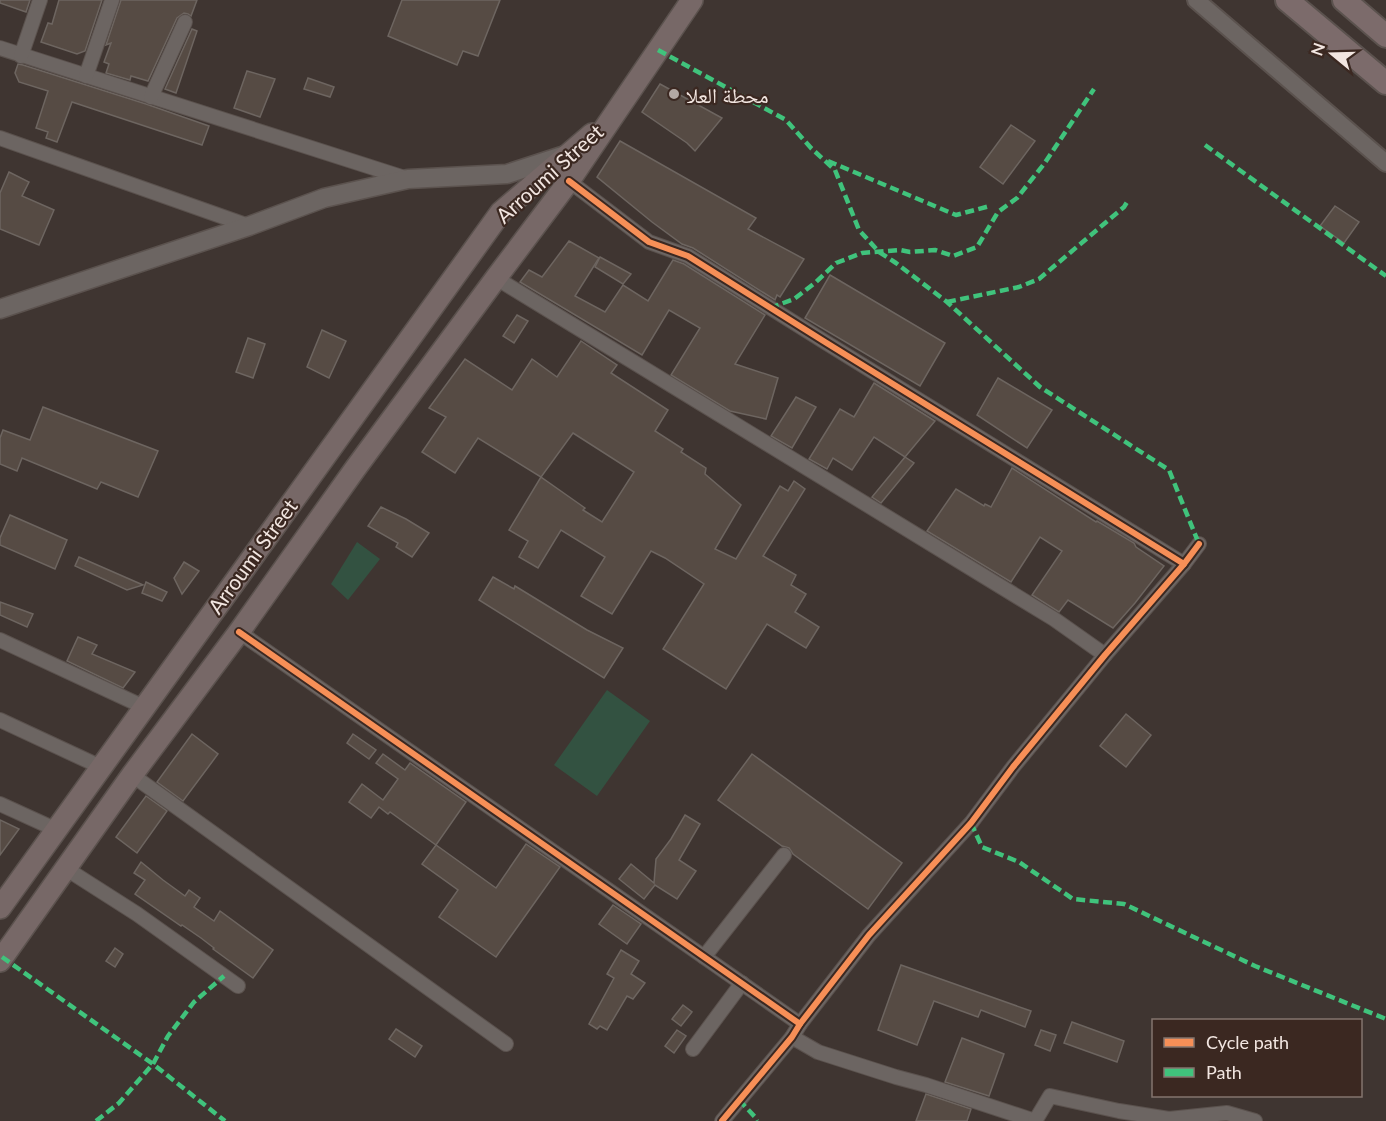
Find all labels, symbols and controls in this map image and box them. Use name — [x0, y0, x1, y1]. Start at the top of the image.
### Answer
north arrow — [1302, 24, 1362, 84]
text: N — [1306, 40, 1328, 58]
place label: محطة العلا — [686, 82, 769, 107]
marker: محطة العلا — [667, 87, 681, 101]
street label: Arroumi Street — [490, 118, 608, 228]
street label: Arroumi Street — [202, 493, 302, 618]
legend — [1152, 1019, 1362, 1097]
text: Cycle path — [1206, 1031, 1289, 1053]
text: Path — [1206, 1061, 1242, 1083]

